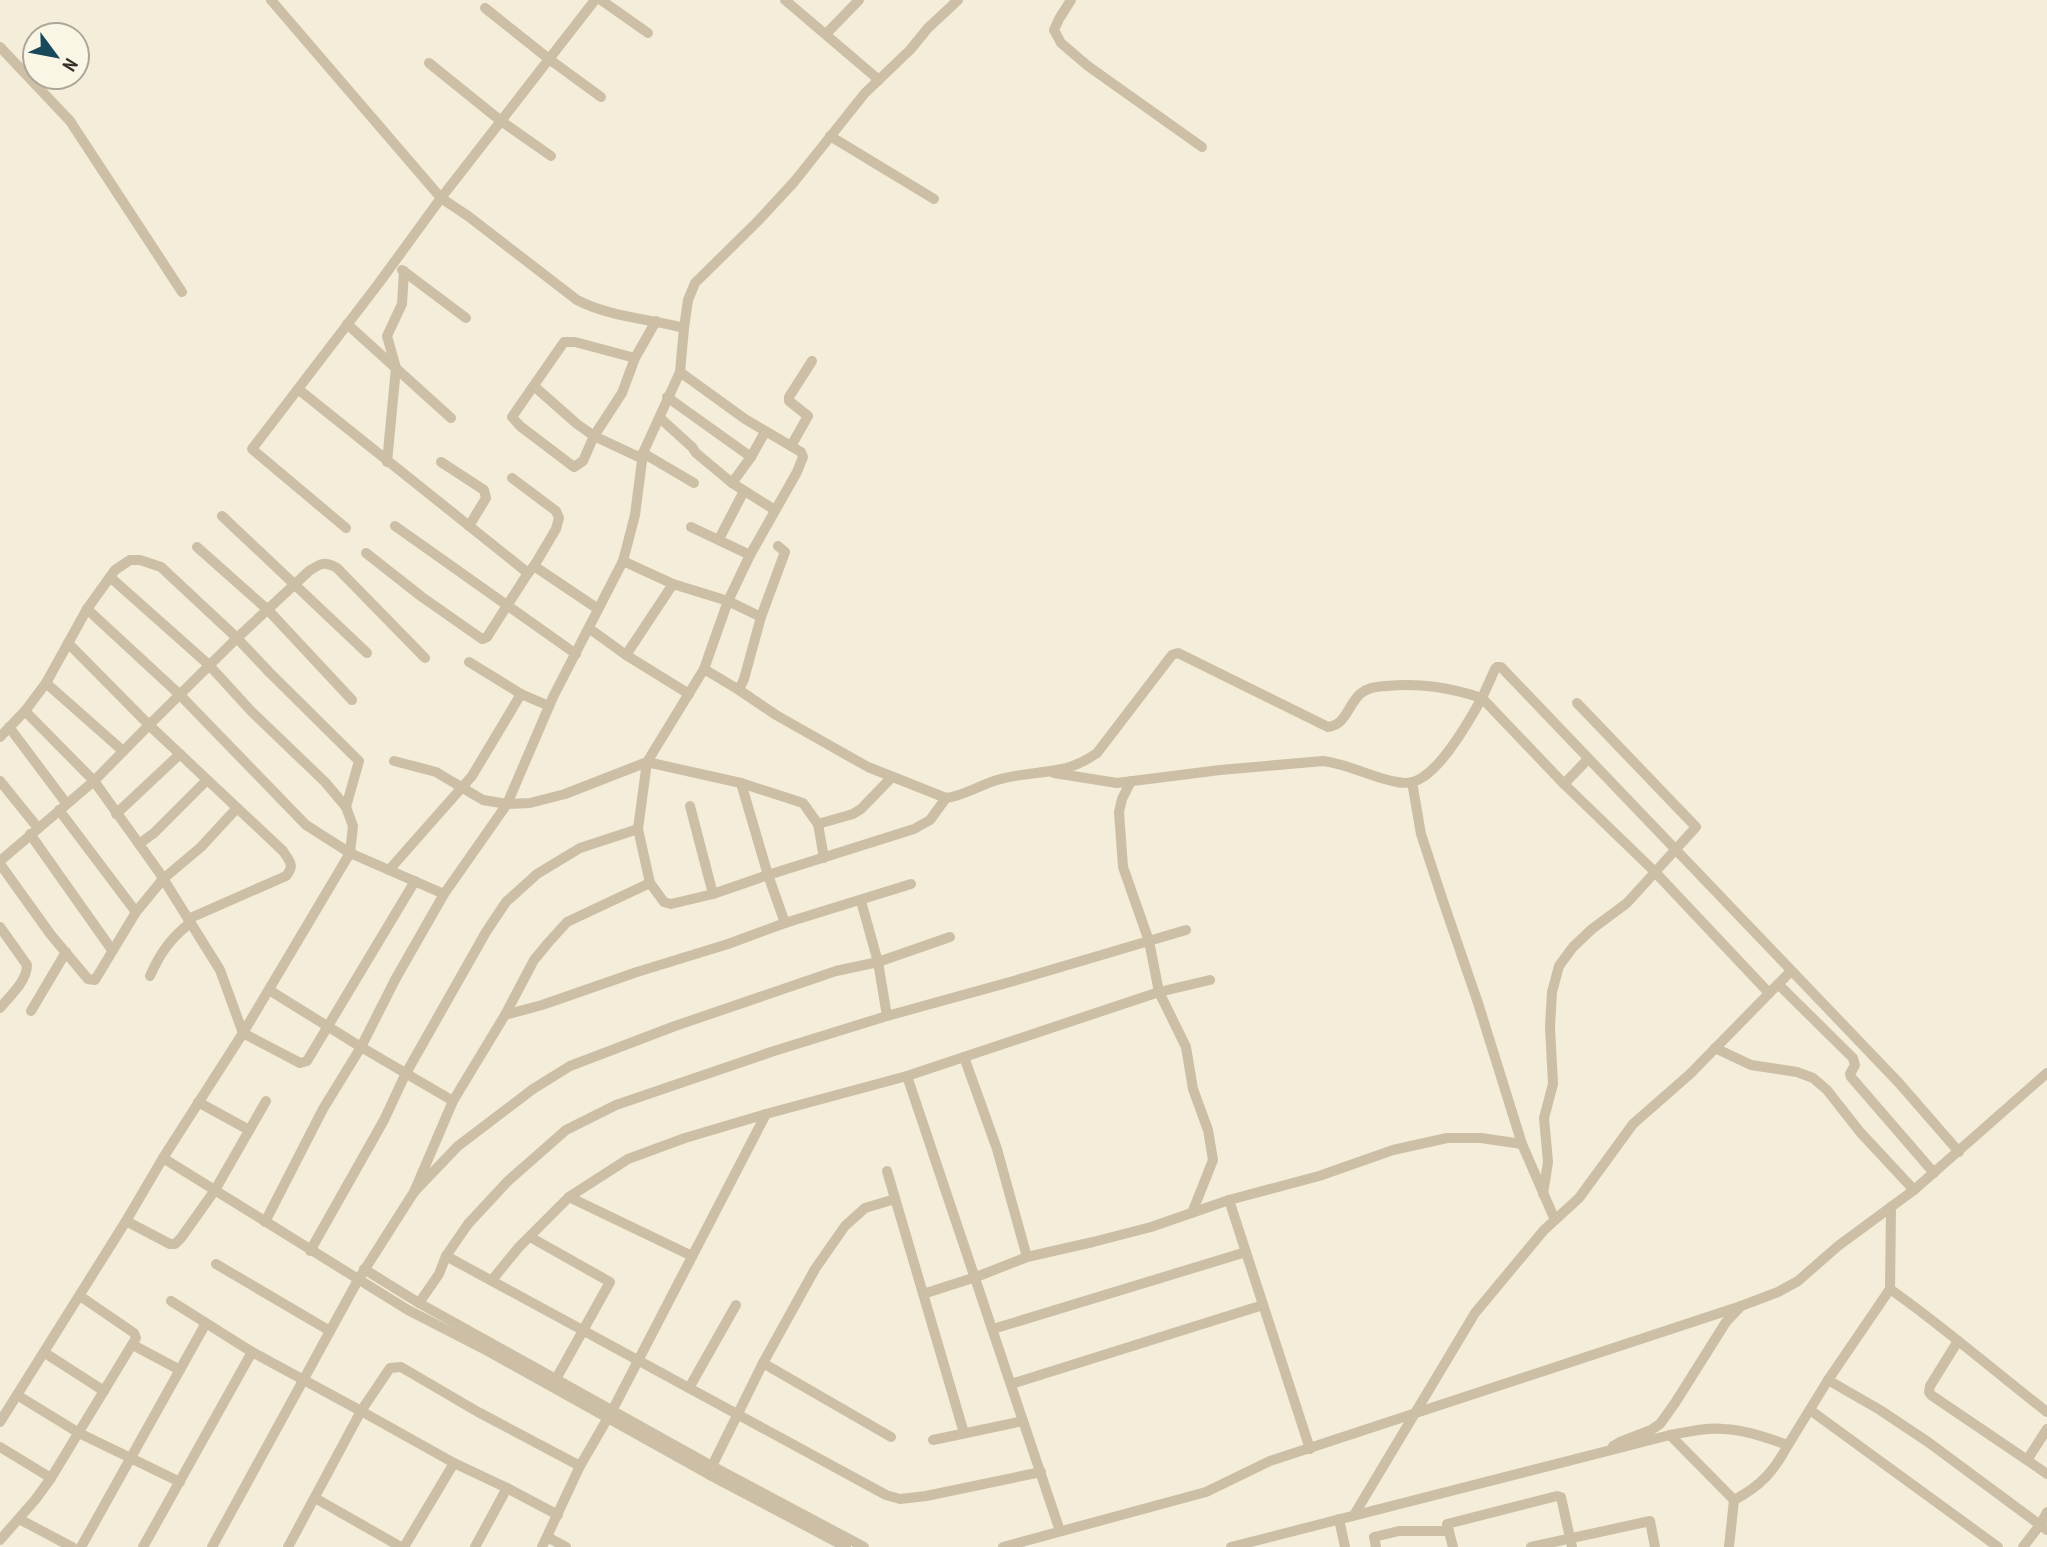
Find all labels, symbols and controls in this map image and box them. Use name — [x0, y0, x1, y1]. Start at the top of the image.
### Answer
north arrow — [21, 21, 91, 91]
text: N — [58, 54, 83, 76]

